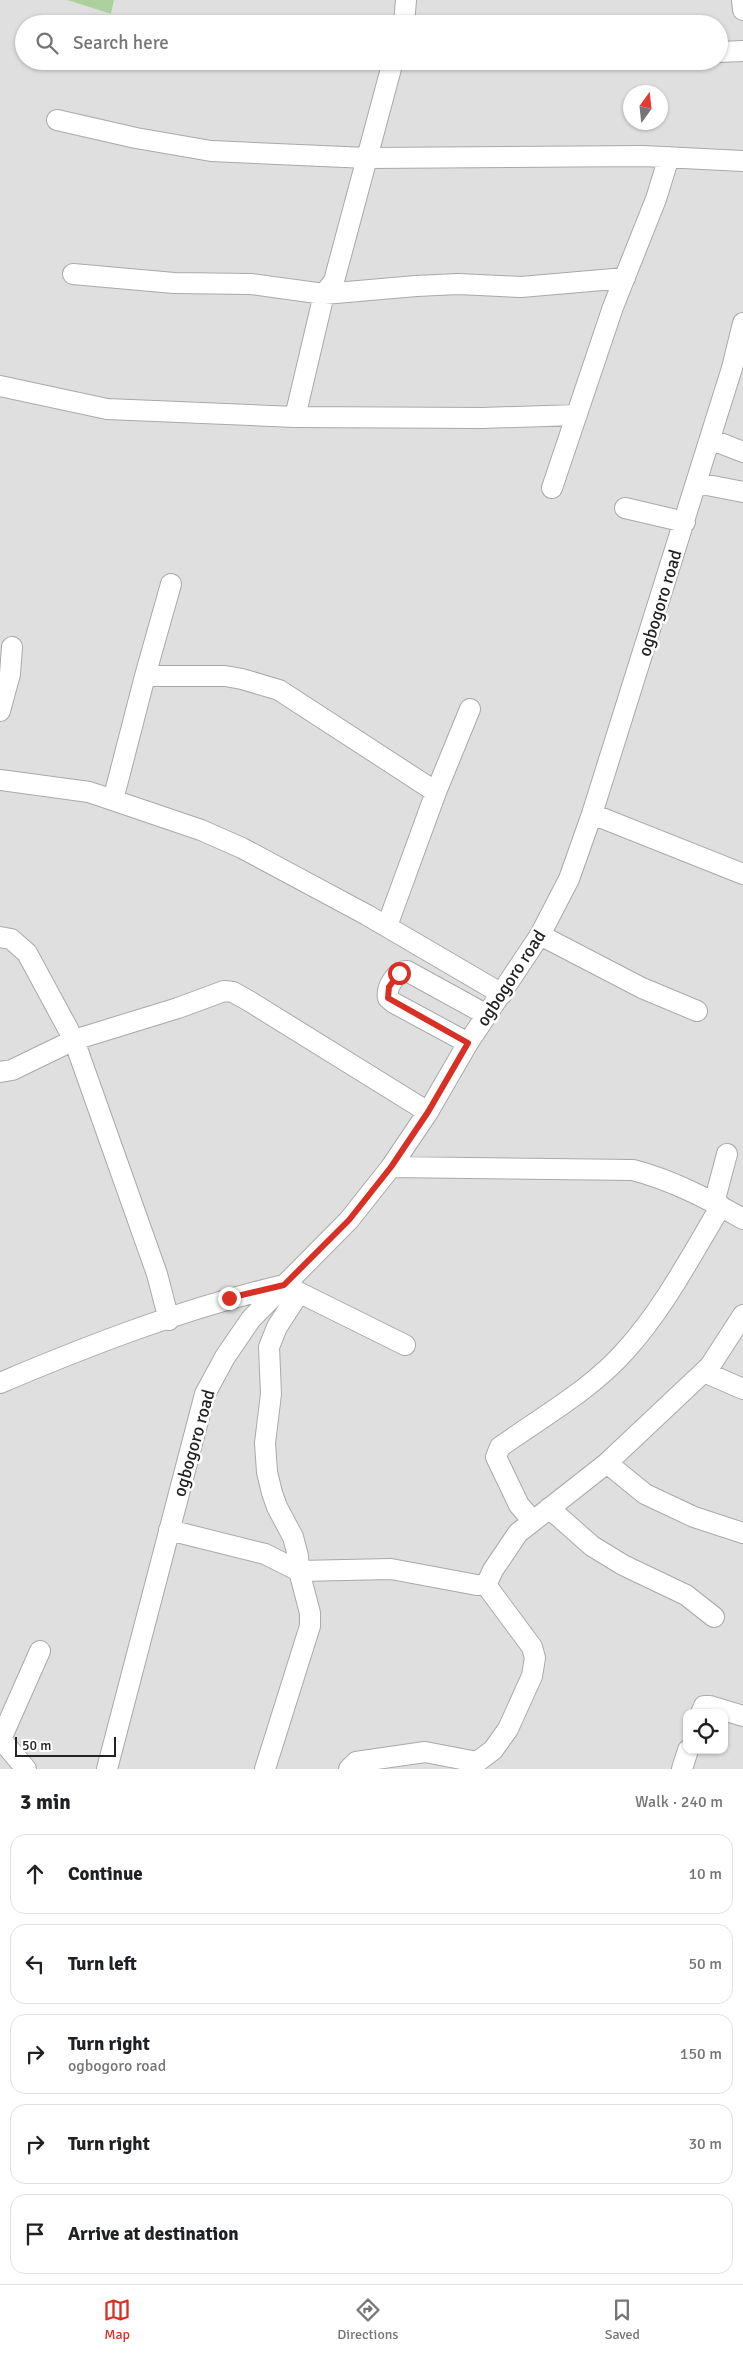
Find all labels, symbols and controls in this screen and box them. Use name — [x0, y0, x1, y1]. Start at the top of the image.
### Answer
search box — [15, 15, 728, 70]
icon: search — [33, 29, 61, 57]
text: Search here — [73, 31, 169, 55]
north arrow — [623, 85, 668, 130]
street label: ogbogoro road — [633, 547, 687, 659]
street label: ogbogoro road — [472, 926, 550, 1030]
route start — [388, 962, 411, 985]
route end — [218, 1287, 241, 1310]
street label: ogbogoro road — [168, 1387, 220, 1499]
map controls — [683, 1709, 728, 1754]
button: locate — [683, 1709, 728, 1754]
scale bar — [15, 1734, 116, 1757]
text: 50 m — [22, 1737, 51, 1754]
text: 3 min — [20, 1789, 71, 1815]
text: Walk · 240 m — [635, 1792, 723, 1812]
icon: ahead — [21, 1860, 49, 1888]
text: Continue — [68, 1862, 143, 1886]
text: 10 m — [688, 1864, 722, 1884]
icon: left — [21, 1950, 49, 1978]
text: Turn left — [68, 1952, 137, 1976]
text: 50 m — [688, 1954, 722, 1974]
text: Turn right — [68, 2032, 150, 2056]
icon: right — [21, 2040, 49, 2068]
text: 150 m — [680, 2044, 722, 2064]
text: ogbogoro road — [68, 2056, 166, 2076]
icon: right — [21, 2130, 49, 2158]
text: Turn right — [68, 2132, 150, 2156]
text: 30 m — [688, 2134, 722, 2154]
icon: arrive — [21, 2220, 49, 2248]
text: Arrive at destination — [68, 2222, 239, 2246]
tab: Map — [103, 2296, 131, 2343]
tab: Directions — [337, 2296, 398, 2343]
tab: Saved — [605, 2296, 640, 2343]

